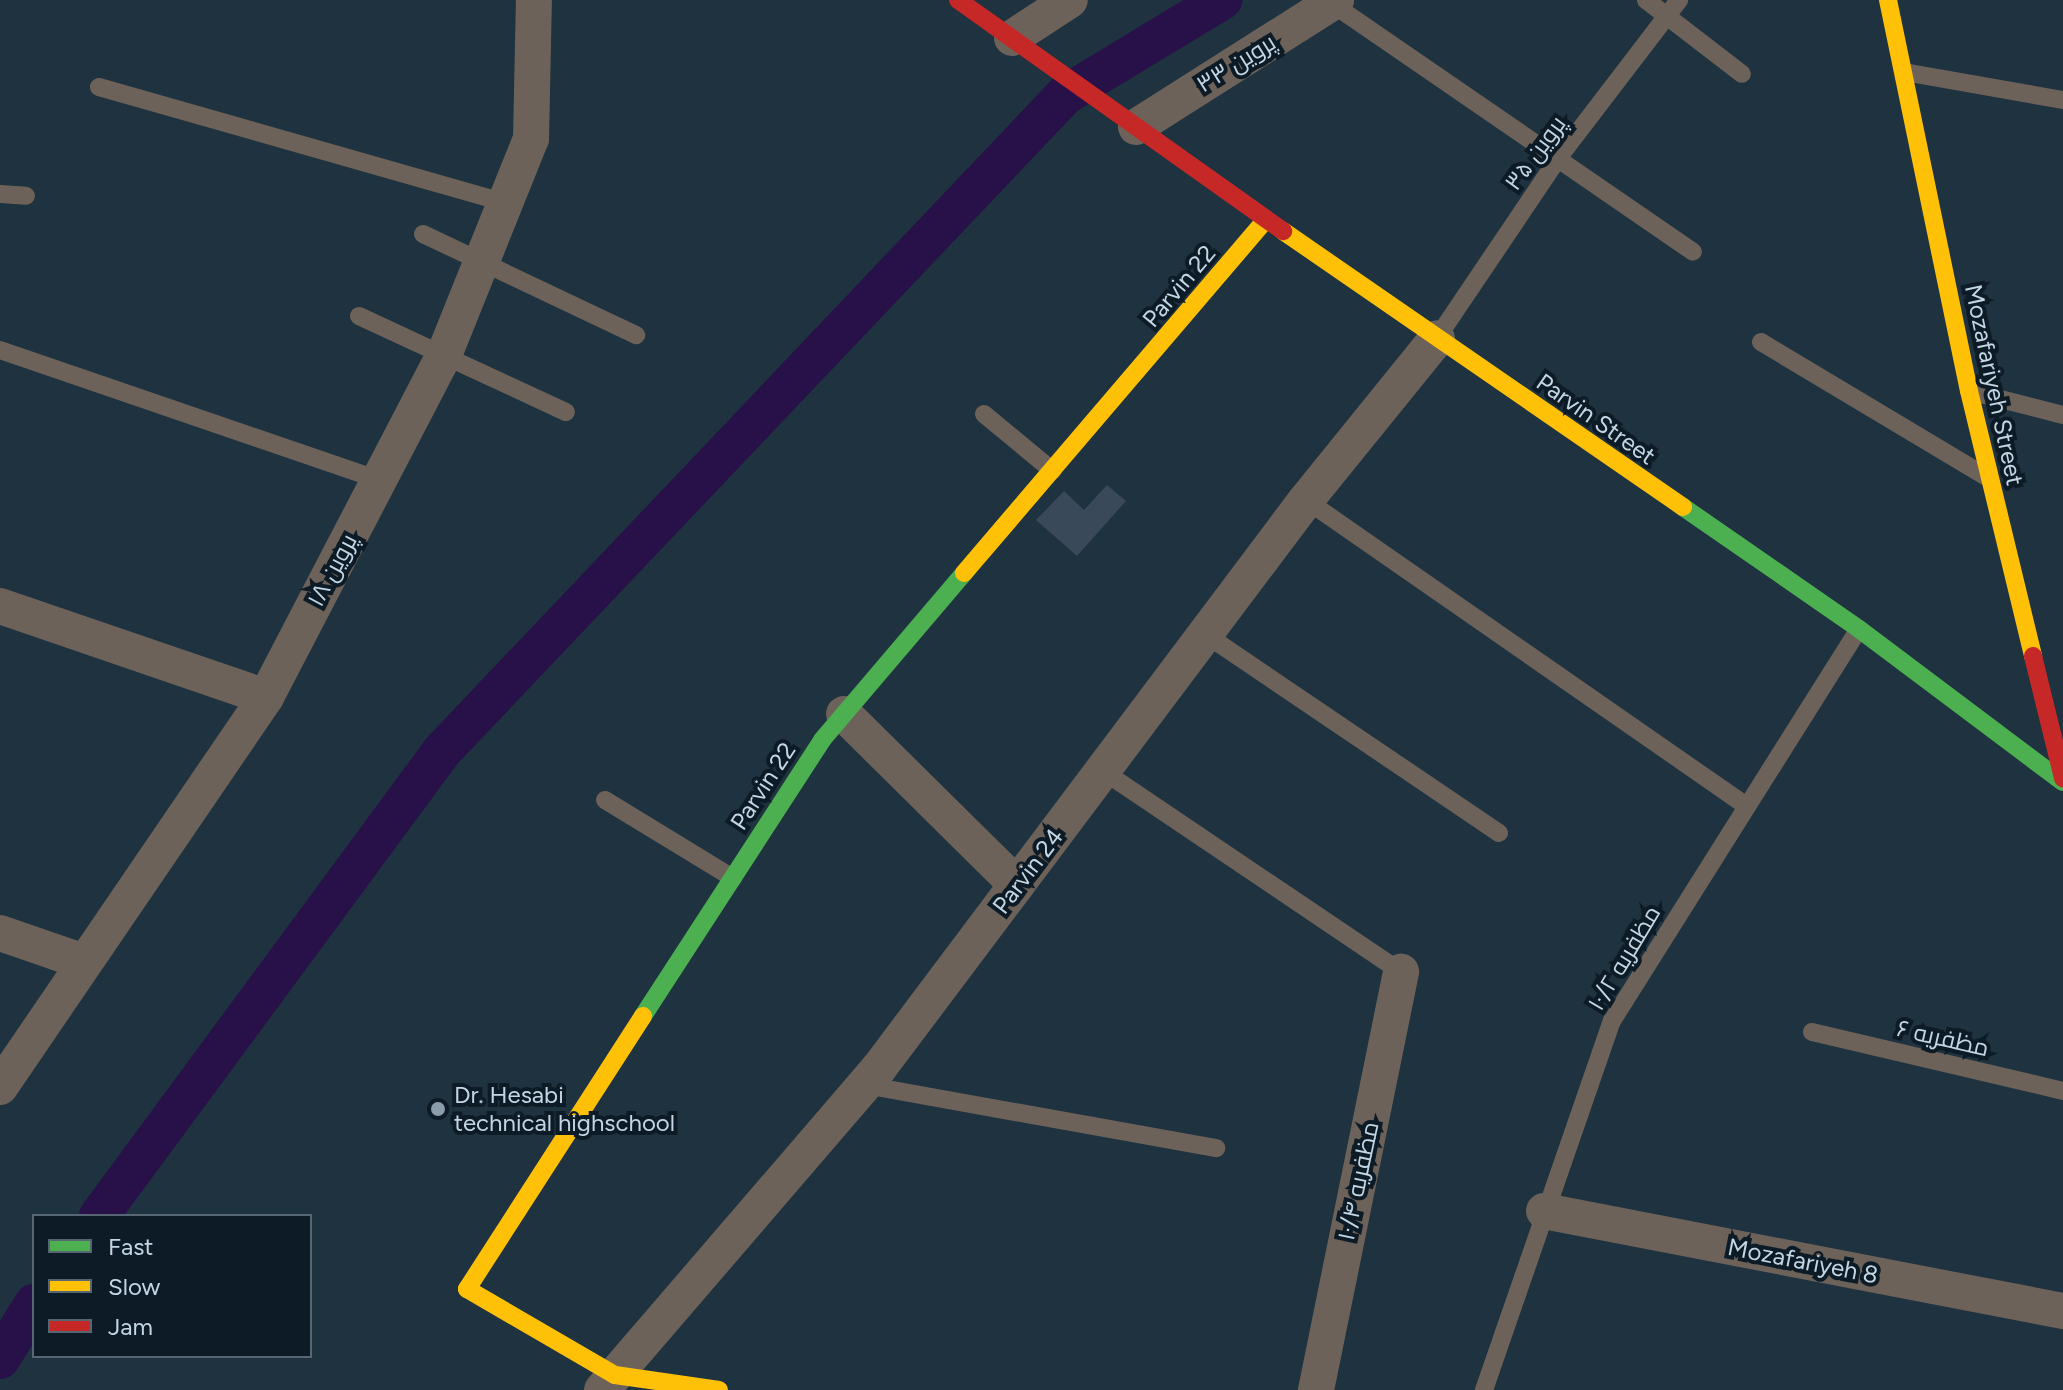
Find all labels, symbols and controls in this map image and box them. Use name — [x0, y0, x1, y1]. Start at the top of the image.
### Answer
street label: پروین ۳۳ — [1191, 27, 1281, 99]
street label: پروین ۳۵ — [1498, 110, 1572, 196]
street label: Parvin 22 — [1136, 239, 1222, 333]
street label: Mozafariyeh Street — [1959, 282, 2029, 488]
street label: Parvin Street — [1531, 367, 1661, 471]
street label: پروین ۱۸ — [301, 529, 363, 611]
street label: Parvin 22 — [724, 737, 802, 835]
street label: Parvin 24 — [987, 823, 1069, 919]
street label: مظفریه ۱۰/۲ — [1581, 900, 1667, 1016]
street label: مظفریه ۶ — [1894, 1013, 1992, 1063]
place label: Dr. Hesabi technical highschool — [454, 1081, 675, 1137]
marker: Dr. Hesabi technical highschool — [429, 1100, 447, 1118]
street label: مظفریه ۱۰/۴ — [1331, 1119, 1385, 1243]
legend — [32, 1214, 312, 1358]
text: Fast — [108, 1232, 153, 1261]
street label: Mozafariyeh 8 — [1725, 1232, 1881, 1290]
text: Slow — [108, 1272, 160, 1301]
text: Jam — [108, 1312, 153, 1341]

